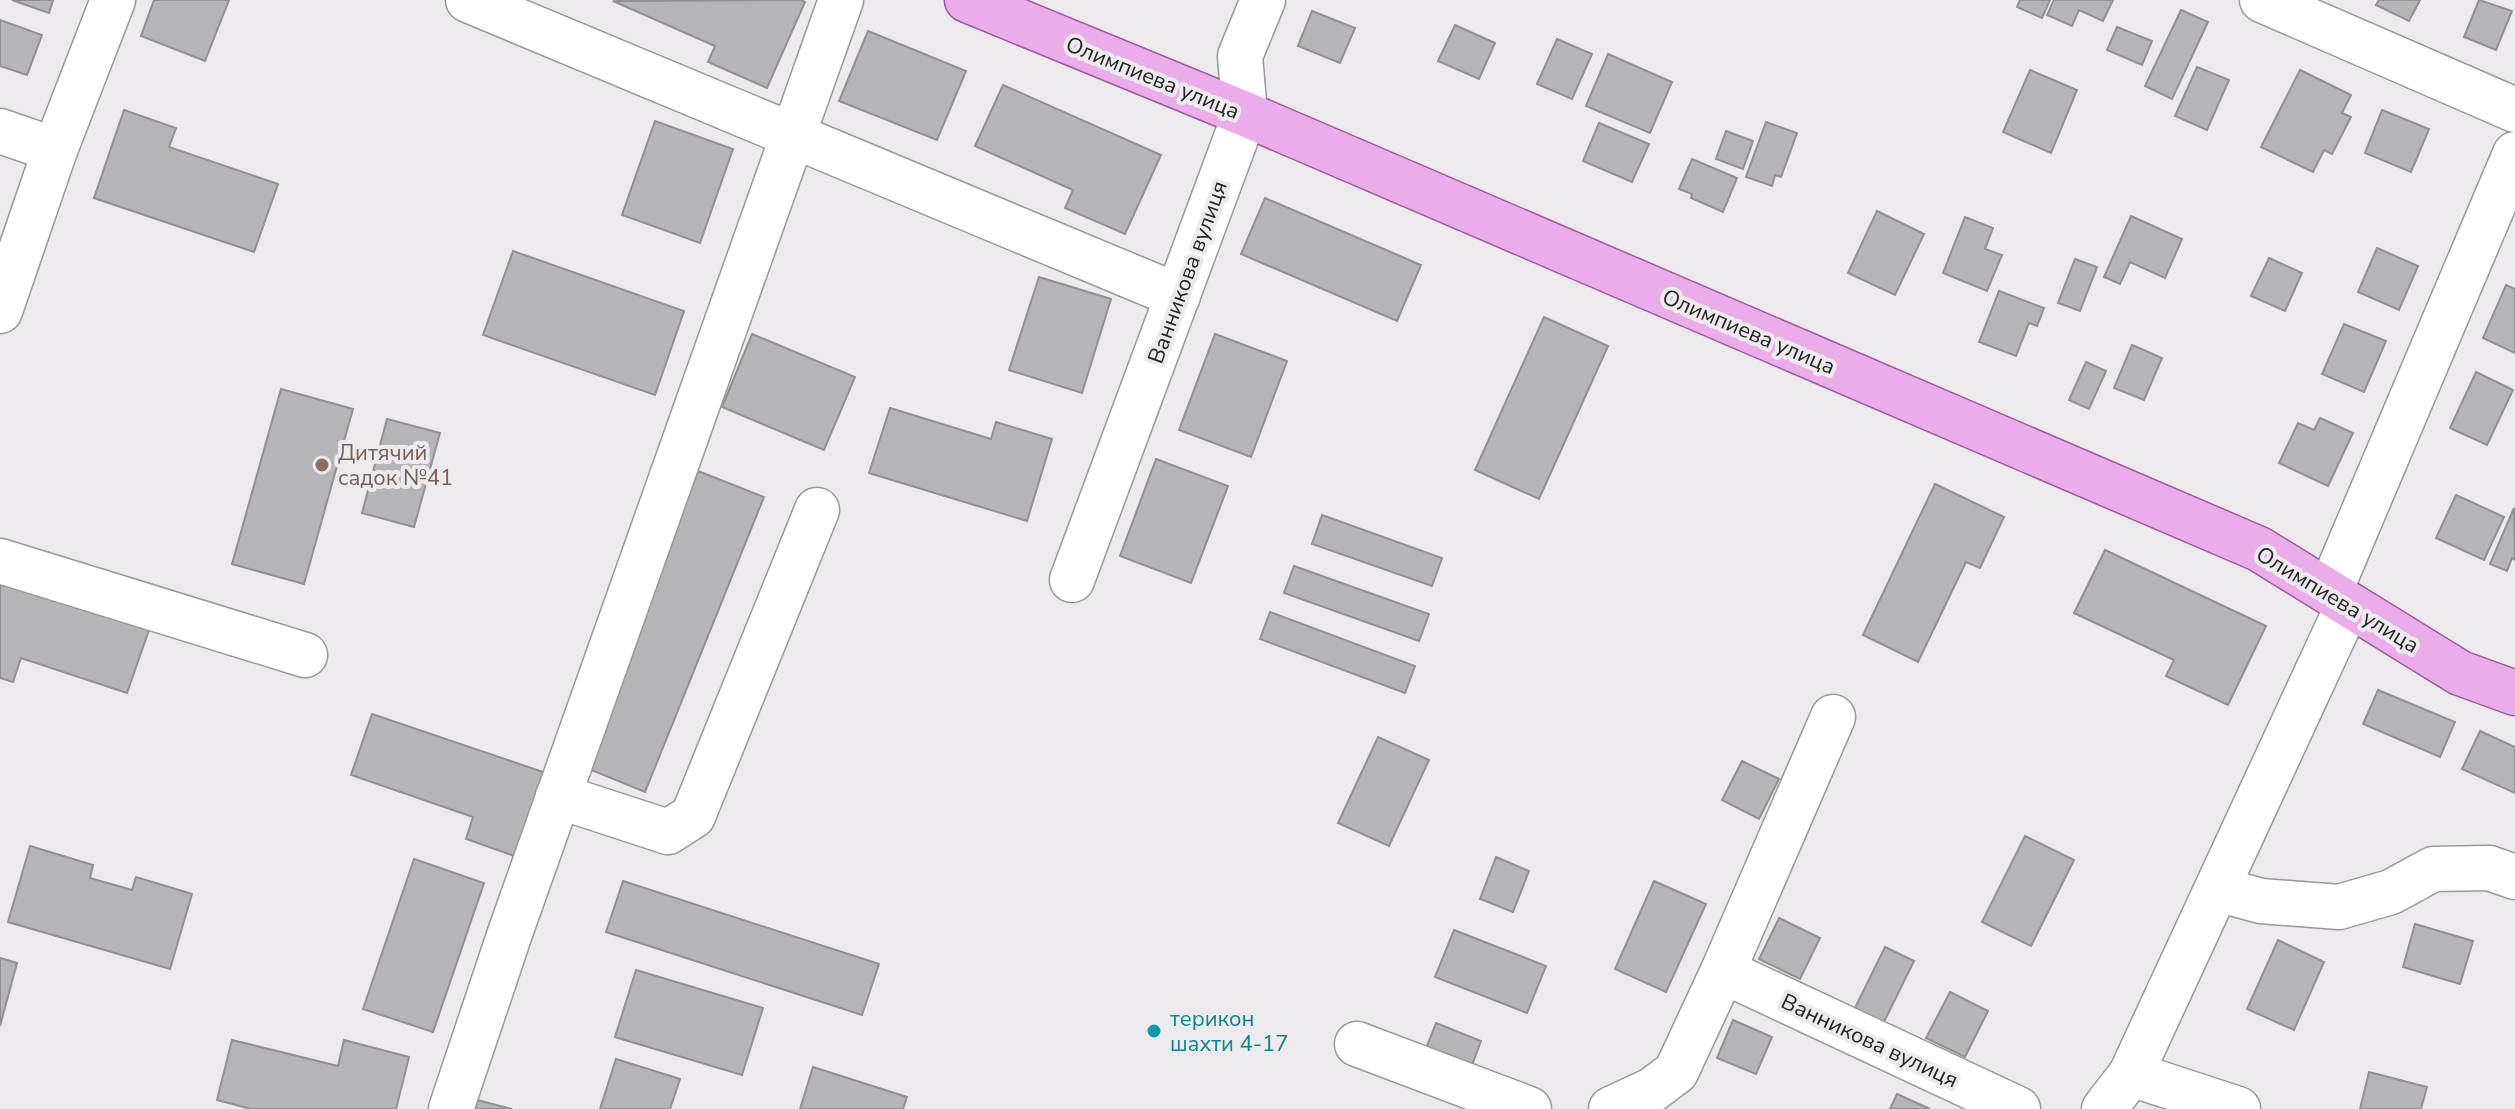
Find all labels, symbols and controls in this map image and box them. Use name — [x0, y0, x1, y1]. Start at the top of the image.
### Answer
street label: Олимпиева улица — [1061, 29, 1244, 127]
street label: Ванникова вулиця — [1141, 177, 1235, 368]
street label: Олимпиева улица — [1658, 282, 1840, 382]
place label: Дитячий садок №41 — [338, 438, 453, 493]
marker: Дитячий садок №41 — [313, 456, 331, 474]
street label: Олимпиева улица — [2250, 539, 2425, 660]
street label: Ванникова вулиця — [1776, 987, 1963, 1095]
place label: терикон шахти 4-17 — [1170, 1004, 1288, 1059]
marker: терикон шахти 4-17 — [1145, 1022, 1163, 1040]

